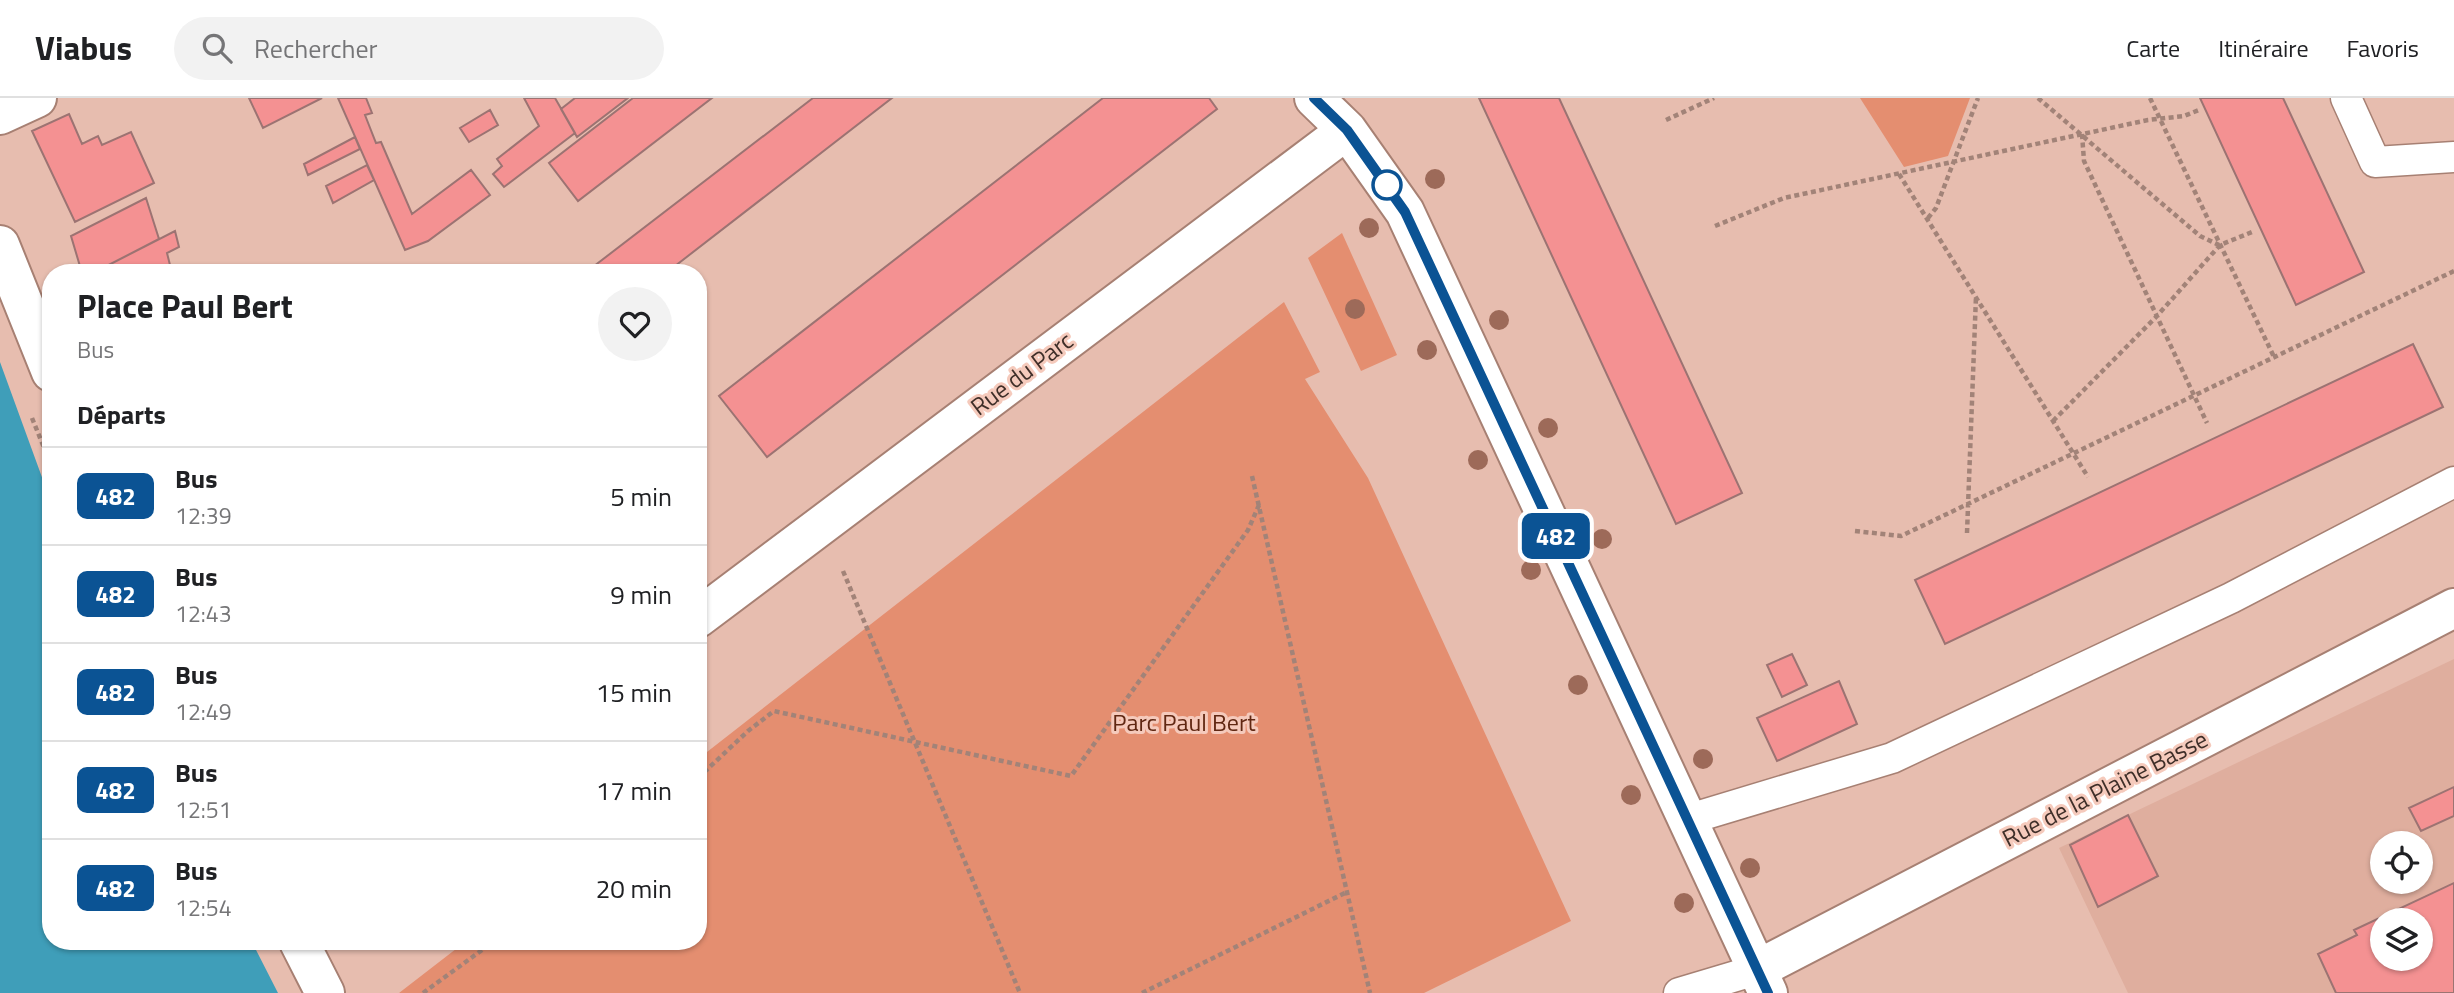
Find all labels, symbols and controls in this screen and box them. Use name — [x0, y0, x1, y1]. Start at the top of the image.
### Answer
search box — [174, 17, 664, 80]
text: Viabus — [35, 23, 132, 73]
icon: search — [198, 29, 236, 67]
text: Rechercher — [254, 29, 378, 68]
text: Carte — [2126, 30, 2180, 66]
text: Itinéraire — [2218, 30, 2309, 66]
text: Favoris — [2347, 30, 2419, 66]
unlabelled marker — [1372, 170, 1402, 200]
text: Place Paul Bert — [77, 281, 293, 331]
button: heart — [598, 287, 672, 361]
street label: Rue du Parc — [963, 323, 1080, 424]
text: Bus — [77, 332, 114, 367]
text: Départs — [77, 395, 166, 434]
text: Bus — [175, 459, 217, 498]
text: 5 min — [610, 477, 672, 516]
text: 482 — [95, 478, 136, 514]
text: 12:39 — [175, 498, 232, 533]
line badge: 482 — [1516, 513, 1596, 559]
text: 482 — [1536, 518, 1576, 554]
text: Bus — [175, 557, 217, 596]
text: 9 min — [610, 575, 672, 614]
text: 482 — [95, 576, 136, 612]
text: 12:43 — [175, 596, 232, 631]
text: Bus — [175, 655, 217, 694]
text: 15 min — [596, 673, 672, 712]
text: 482 — [95, 674, 136, 710]
text: 12:49 — [175, 694, 232, 729]
park label: Parc Paul Bert — [1112, 704, 1256, 740]
street label: Rue de la Plaine Basse — [1996, 721, 2214, 856]
text: Bus — [175, 753, 217, 792]
text: 17 min — [596, 771, 672, 810]
text: 482 — [95, 772, 136, 808]
text: 12:51 — [175, 792, 232, 827]
map controls — [2370, 831, 2433, 971]
button: locate — [2370, 831, 2433, 894]
text: Bus — [175, 851, 217, 890]
text: 20 min — [596, 869, 672, 908]
text: 482 — [95, 870, 136, 906]
text: 12:54 — [175, 890, 232, 925]
button: layers — [2370, 908, 2433, 971]

